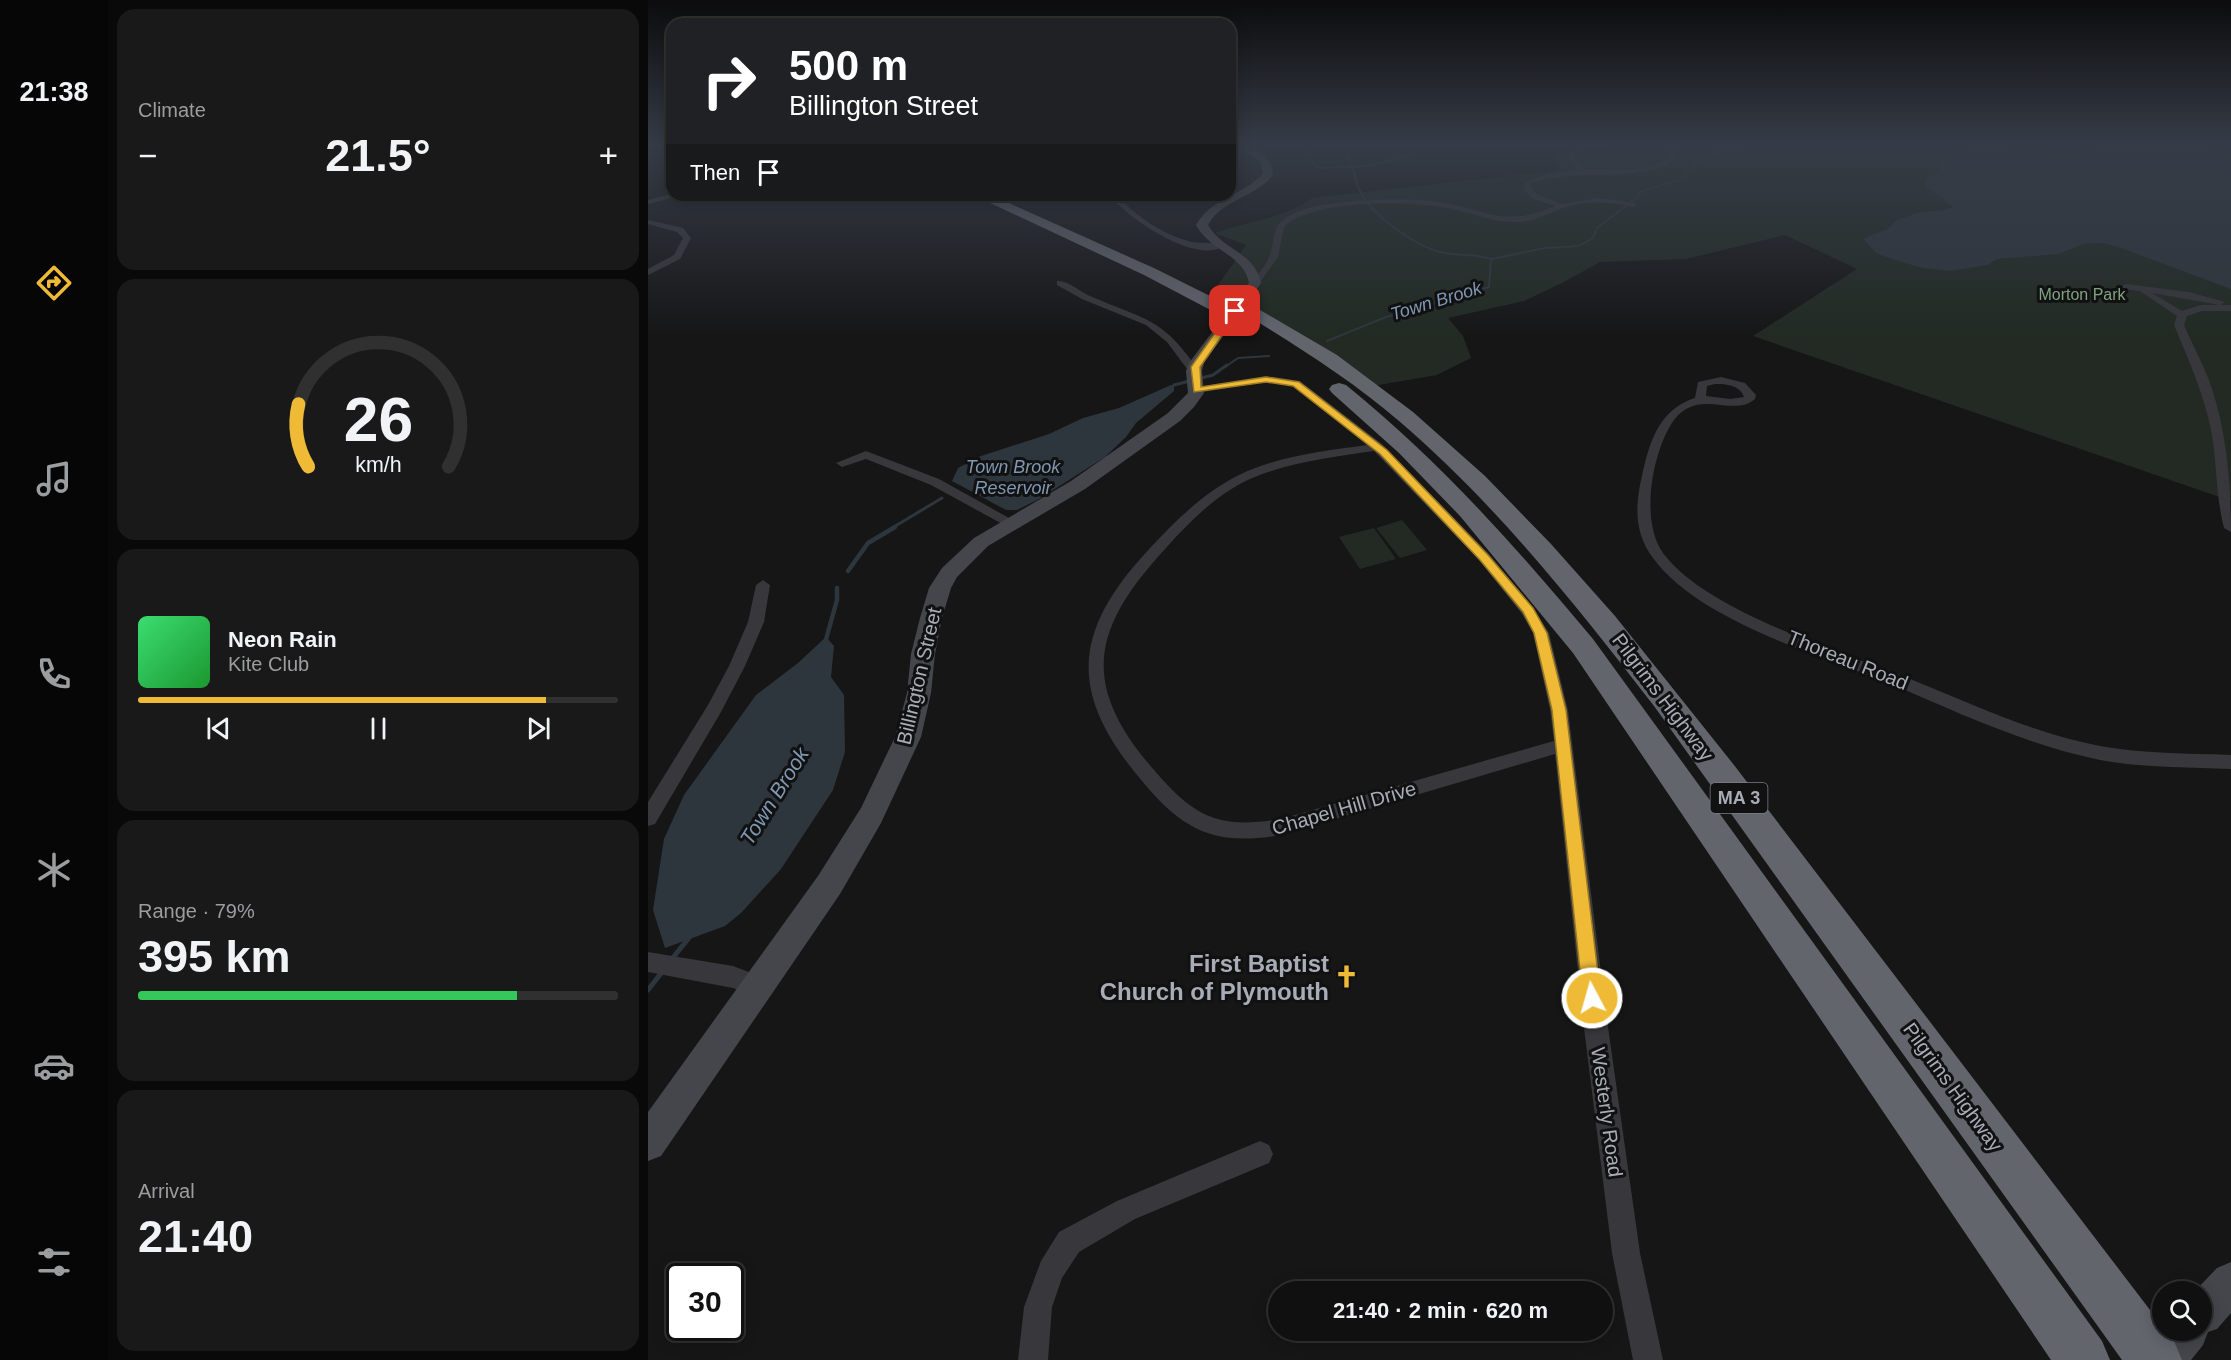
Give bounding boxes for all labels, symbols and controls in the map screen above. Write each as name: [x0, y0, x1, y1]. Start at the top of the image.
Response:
icon: right: [690, 42, 768, 120]
text: 500 m: [789, 42, 908, 89]
text: 21:38: [19, 77, 89, 107]
text: Billington Street: [789, 91, 978, 121]
text: Climate: [138, 99, 206, 121]
text: 21.5°: [325, 130, 431, 181]
text: −: [138, 137, 157, 174]
text: +: [599, 137, 618, 174]
icon: arrive: [752, 156, 785, 189]
text: Then: [690, 160, 740, 185]
icon: directions: [33, 262, 75, 304]
water label: Town Brook: [1388, 277, 1485, 324]
pin: [1209, 285, 1260, 336]
park label: Morton Park: [2038, 286, 2127, 303]
icon: arrive: [1218, 294, 1251, 327]
text: 26: [343, 385, 413, 454]
text: km/h: [355, 453, 401, 477]
water label: Town Brook Reservoir: [966, 457, 1061, 498]
icon: music: [33, 458, 75, 500]
street label: Billington Street: [893, 605, 946, 747]
street label: Thoreau Road: [1785, 626, 1911, 694]
text: Neon Rain: [228, 627, 337, 652]
street label: Pilgrims Highway: [1608, 629, 1718, 765]
icon: phone: [33, 653, 75, 695]
text: Kite Club: [228, 653, 309, 675]
icon: previous: [202, 712, 235, 745]
icon: pause: [362, 712, 395, 745]
icon: next: [522, 712, 555, 745]
water label: Town Brook: [735, 742, 814, 849]
street label: Chapel Hill Drive: [1269, 777, 1419, 839]
road number: MA 3: [1710, 783, 1768, 813]
icon: climate: [33, 849, 75, 891]
text: Range · 79%: [138, 900, 255, 922]
text: 395 km: [138, 931, 291, 982]
place label: First Baptist Church of Plymouth: [1100, 950, 1329, 1005]
church icon: First Baptist Church of Plymouth: [1334, 964, 1360, 990]
position arrow: [1560, 966, 1624, 1030]
street label: Pilgrims Highway: [1899, 1018, 2007, 1156]
icon: car: [33, 1045, 75, 1087]
street label: Westerly Road: [1587, 1046, 1627, 1178]
text: Arrival: [138, 1180, 195, 1202]
text: 21:40: [138, 1211, 253, 1262]
icon: filters: [33, 1241, 75, 1283]
speed limit sign: 30: [666, 1263, 744, 1341]
map controls: [2152, 1281, 2212, 1341]
button: search: [2152, 1281, 2212, 1341]
text: 21:40 · 2 min · 620 m: [1333, 1298, 1548, 1323]

